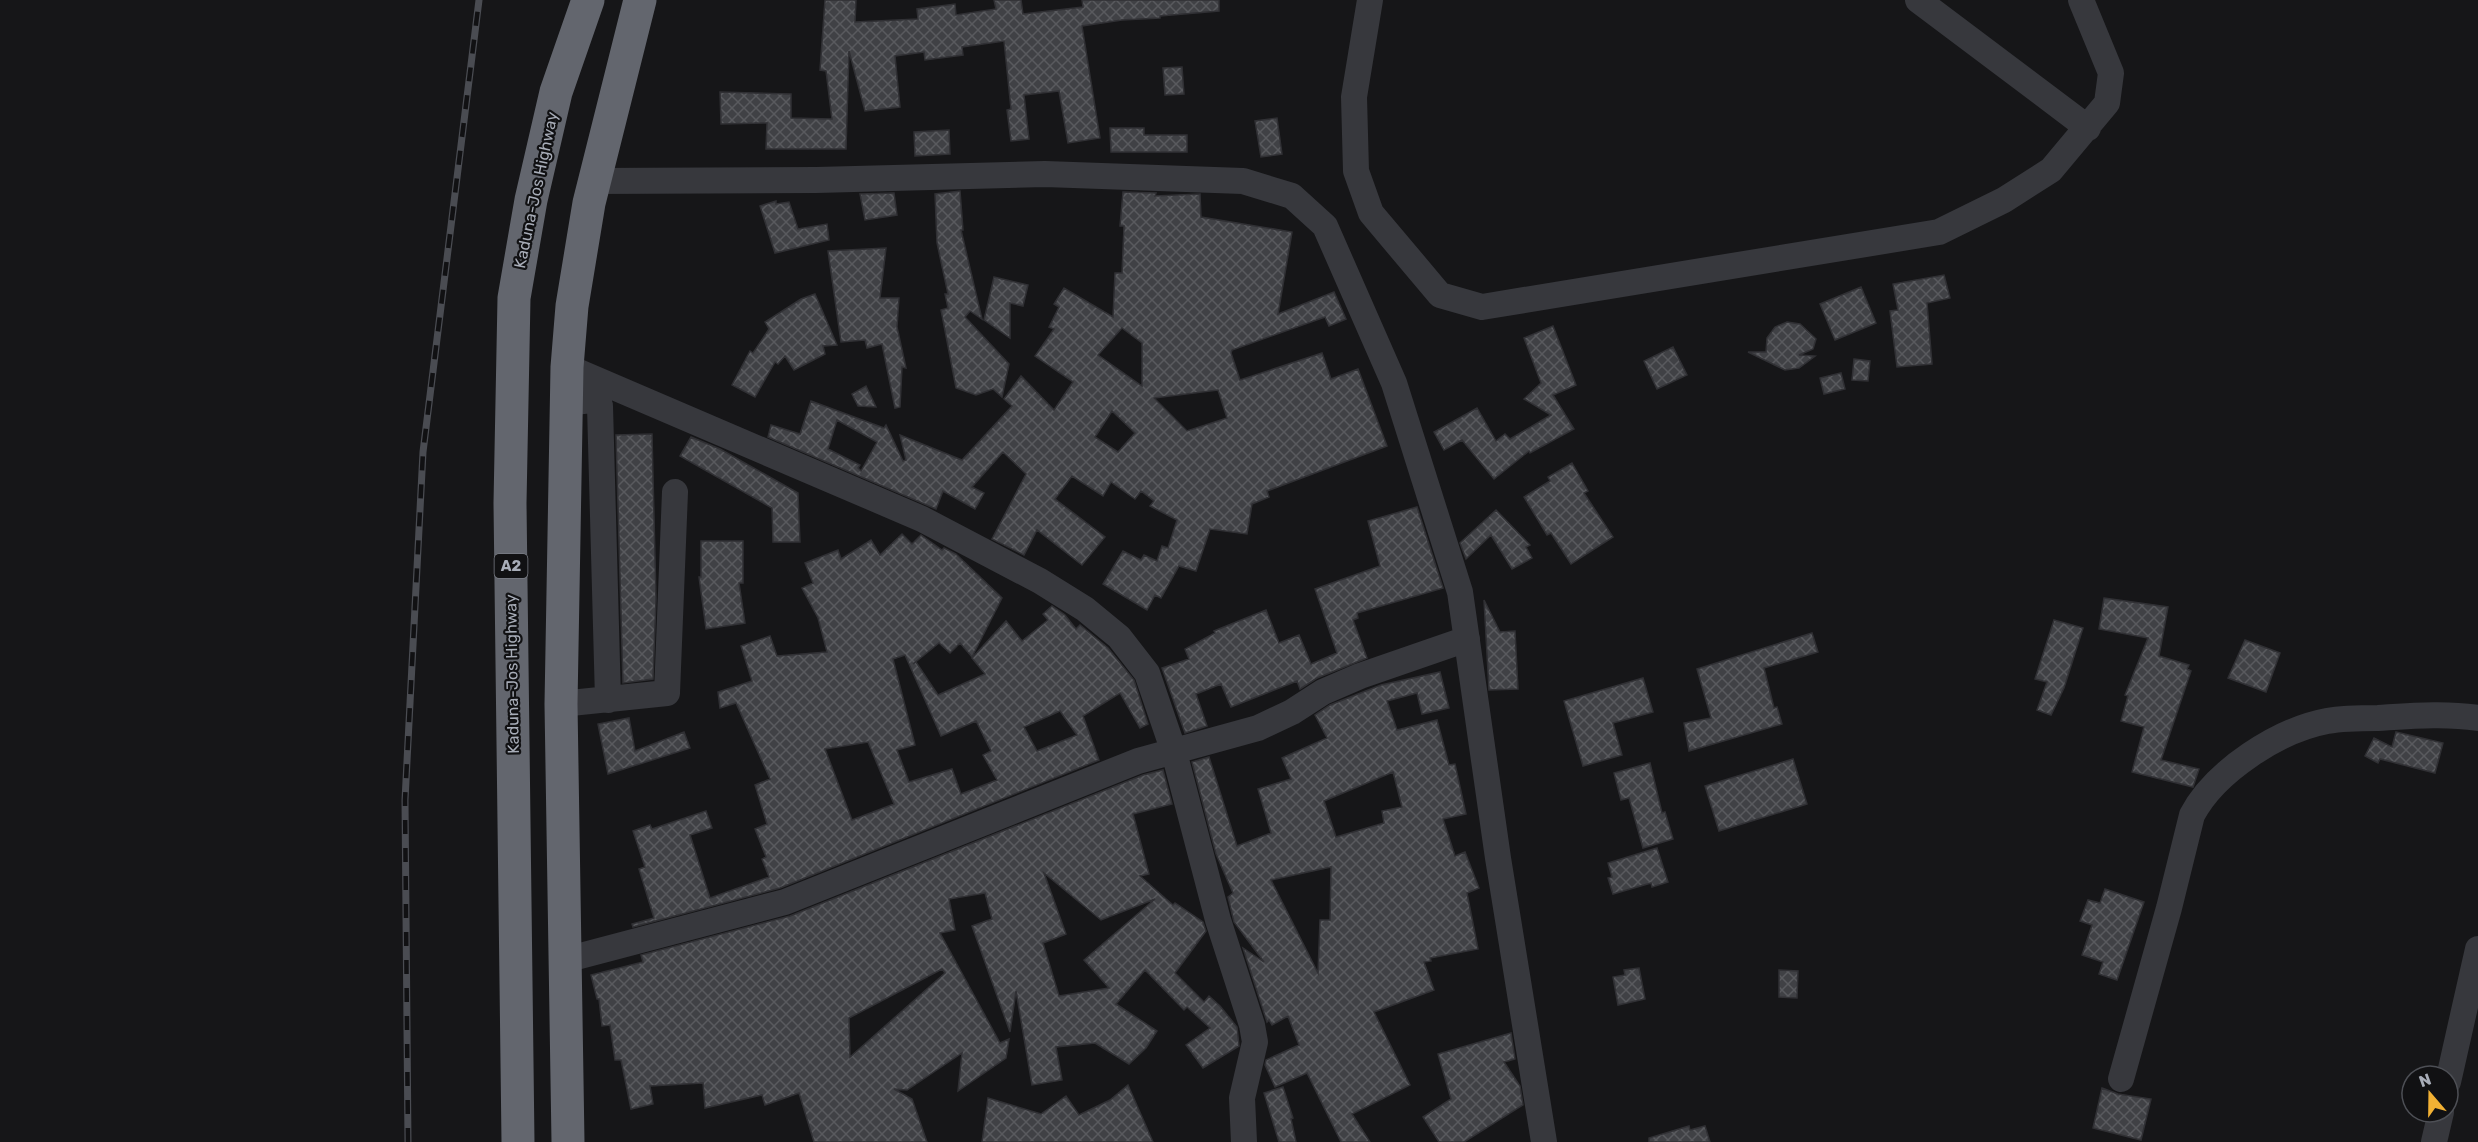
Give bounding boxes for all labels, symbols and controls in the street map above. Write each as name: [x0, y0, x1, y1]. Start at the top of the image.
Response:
street label: Kaduna-Jos Highway: [510, 110, 562, 270]
road number: A2: [494, 554, 528, 578]
street label: Kaduna-Jos Highway: [501, 594, 523, 754]
north arrow: [2400, 1064, 2460, 1124]
text: N: [2416, 1069, 2434, 1091]

